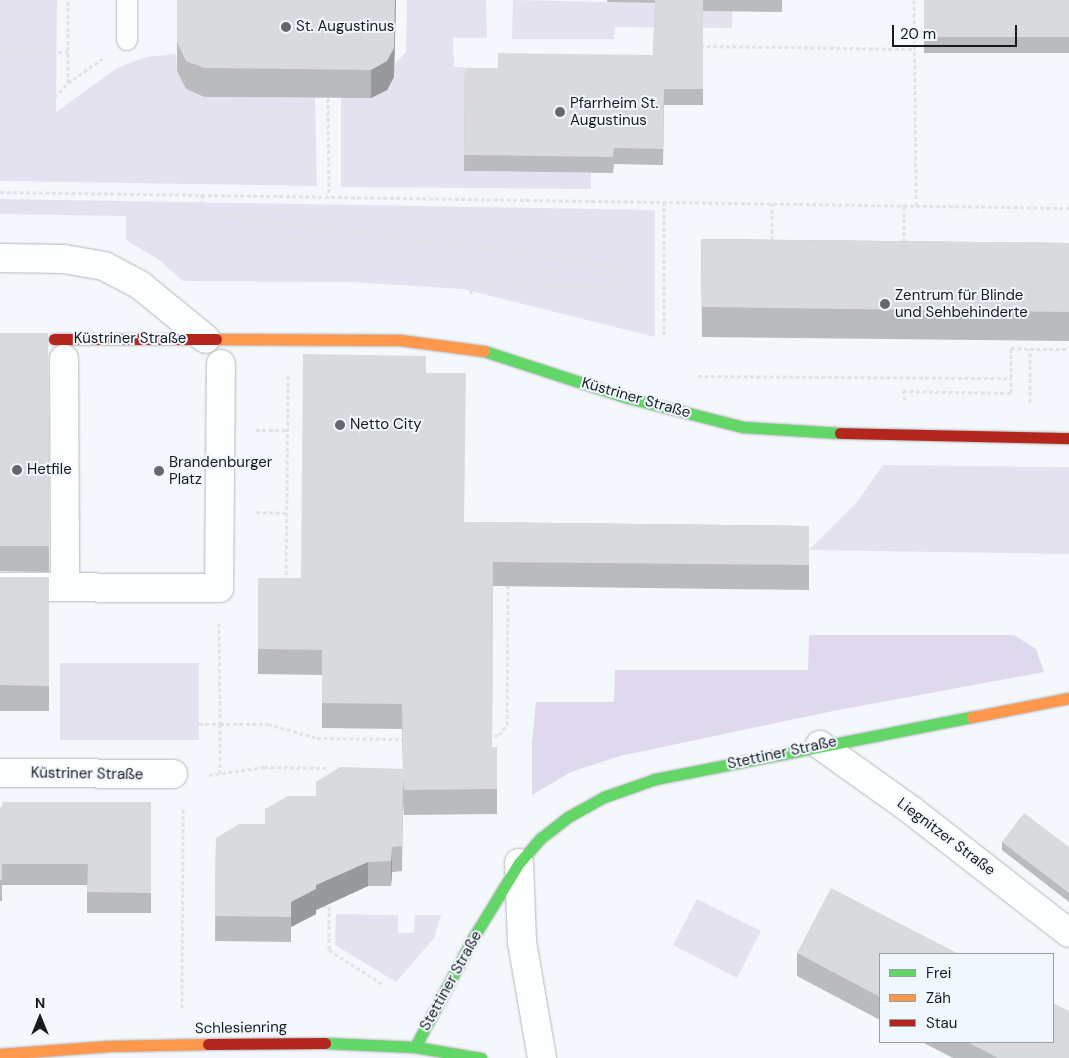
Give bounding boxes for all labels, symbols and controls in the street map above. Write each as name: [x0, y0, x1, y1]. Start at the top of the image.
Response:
scale bar: [894, 15, 1019, 47]
place label: St. Augustinus: [296, 18, 394, 36]
marker: St. Augustinus: [280, 21, 292, 33]
text: 20 m: [900, 24, 936, 44]
place label: Pfarrheim St. Augustinus: [570, 94, 658, 129]
marker: Pfarrheim St. Augustinus: [554, 106, 566, 118]
place label: Zentrum für Blinde und Sehbehinderte: [895, 286, 1028, 321]
marker: Zentrum für Blinde und Sehbehinderte: [879, 298, 891, 310]
street label: Küstriner Straße: [74, 330, 186, 348]
street label: Küstriner Straße: [579, 374, 693, 422]
place label: Netto City: [350, 416, 422, 434]
marker: Netto City: [334, 419, 346, 431]
place label: Brandenburger Platz: [169, 453, 272, 488]
place label: Hetfile: [27, 461, 72, 479]
marker: Hetfile: [11, 464, 23, 476]
marker: Brandenburger Platz: [153, 465, 165, 477]
street label: Stettiner Straße: [726, 733, 838, 773]
street label: Küstriner Straße: [31, 764, 143, 784]
street label: Liegnitzer Straße: [894, 794, 998, 880]
street label: Stettiner Straße: [416, 928, 486, 1034]
legend: [879, 953, 1054, 1043]
text: Frei: [926, 963, 951, 983]
text: Zäh: [926, 988, 951, 1008]
north arrow: [15, 993, 65, 1043]
text: N: [35, 994, 45, 1012]
text: Stau: [926, 1013, 957, 1033]
street label: Schlesienring: [195, 1018, 287, 1038]

